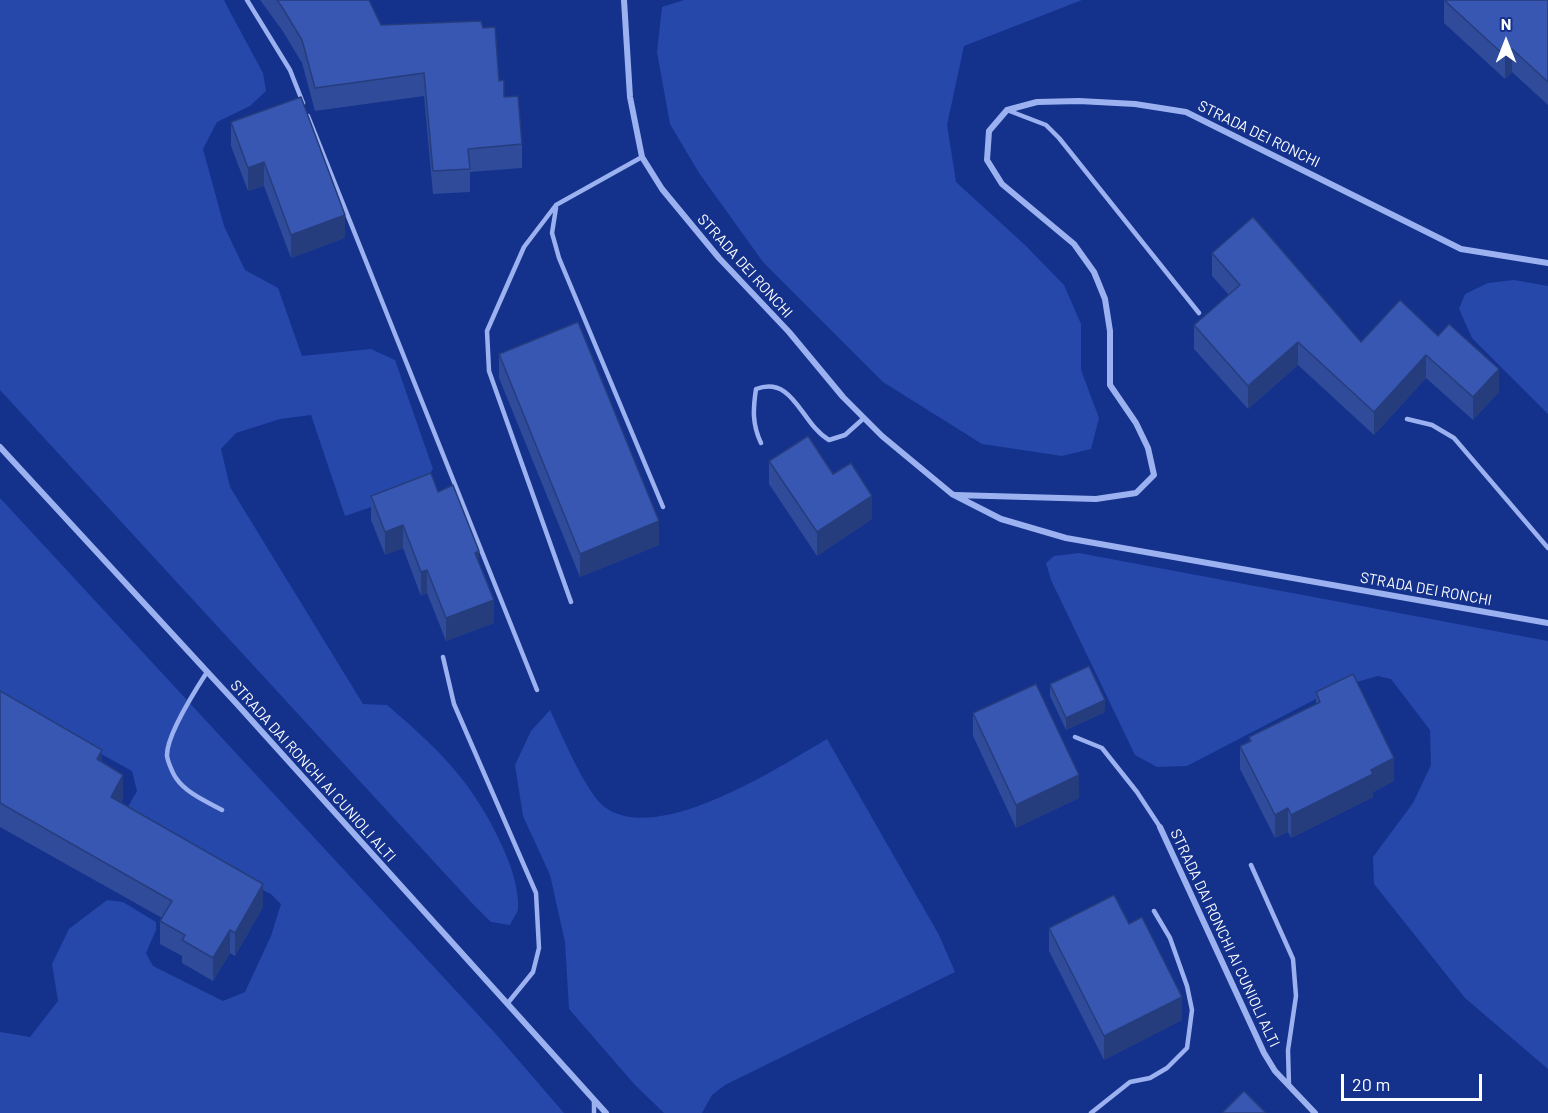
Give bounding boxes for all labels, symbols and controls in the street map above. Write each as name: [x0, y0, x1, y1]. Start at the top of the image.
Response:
north arrow: [1476, 12, 1536, 72]
text: N: [1501, 14, 1511, 33]
street label: STRADA DEI RONCHI: [1195, 97, 1323, 171]
street label: STRADA DEI RONCHI: [694, 210, 796, 322]
street label: STRADA DEI RONCHI: [1359, 569, 1493, 609]
street label: STRADA DAI RONCHI AI CUNIOLI ALTI: [227, 676, 399, 866]
street label: STRADA DAI RONCHI AI CUNIOLI ALTI: [1166, 826, 1284, 1050]
scale bar: [1344, 1062, 1485, 1100]
text: 20 m: [1352, 1073, 1390, 1095]

